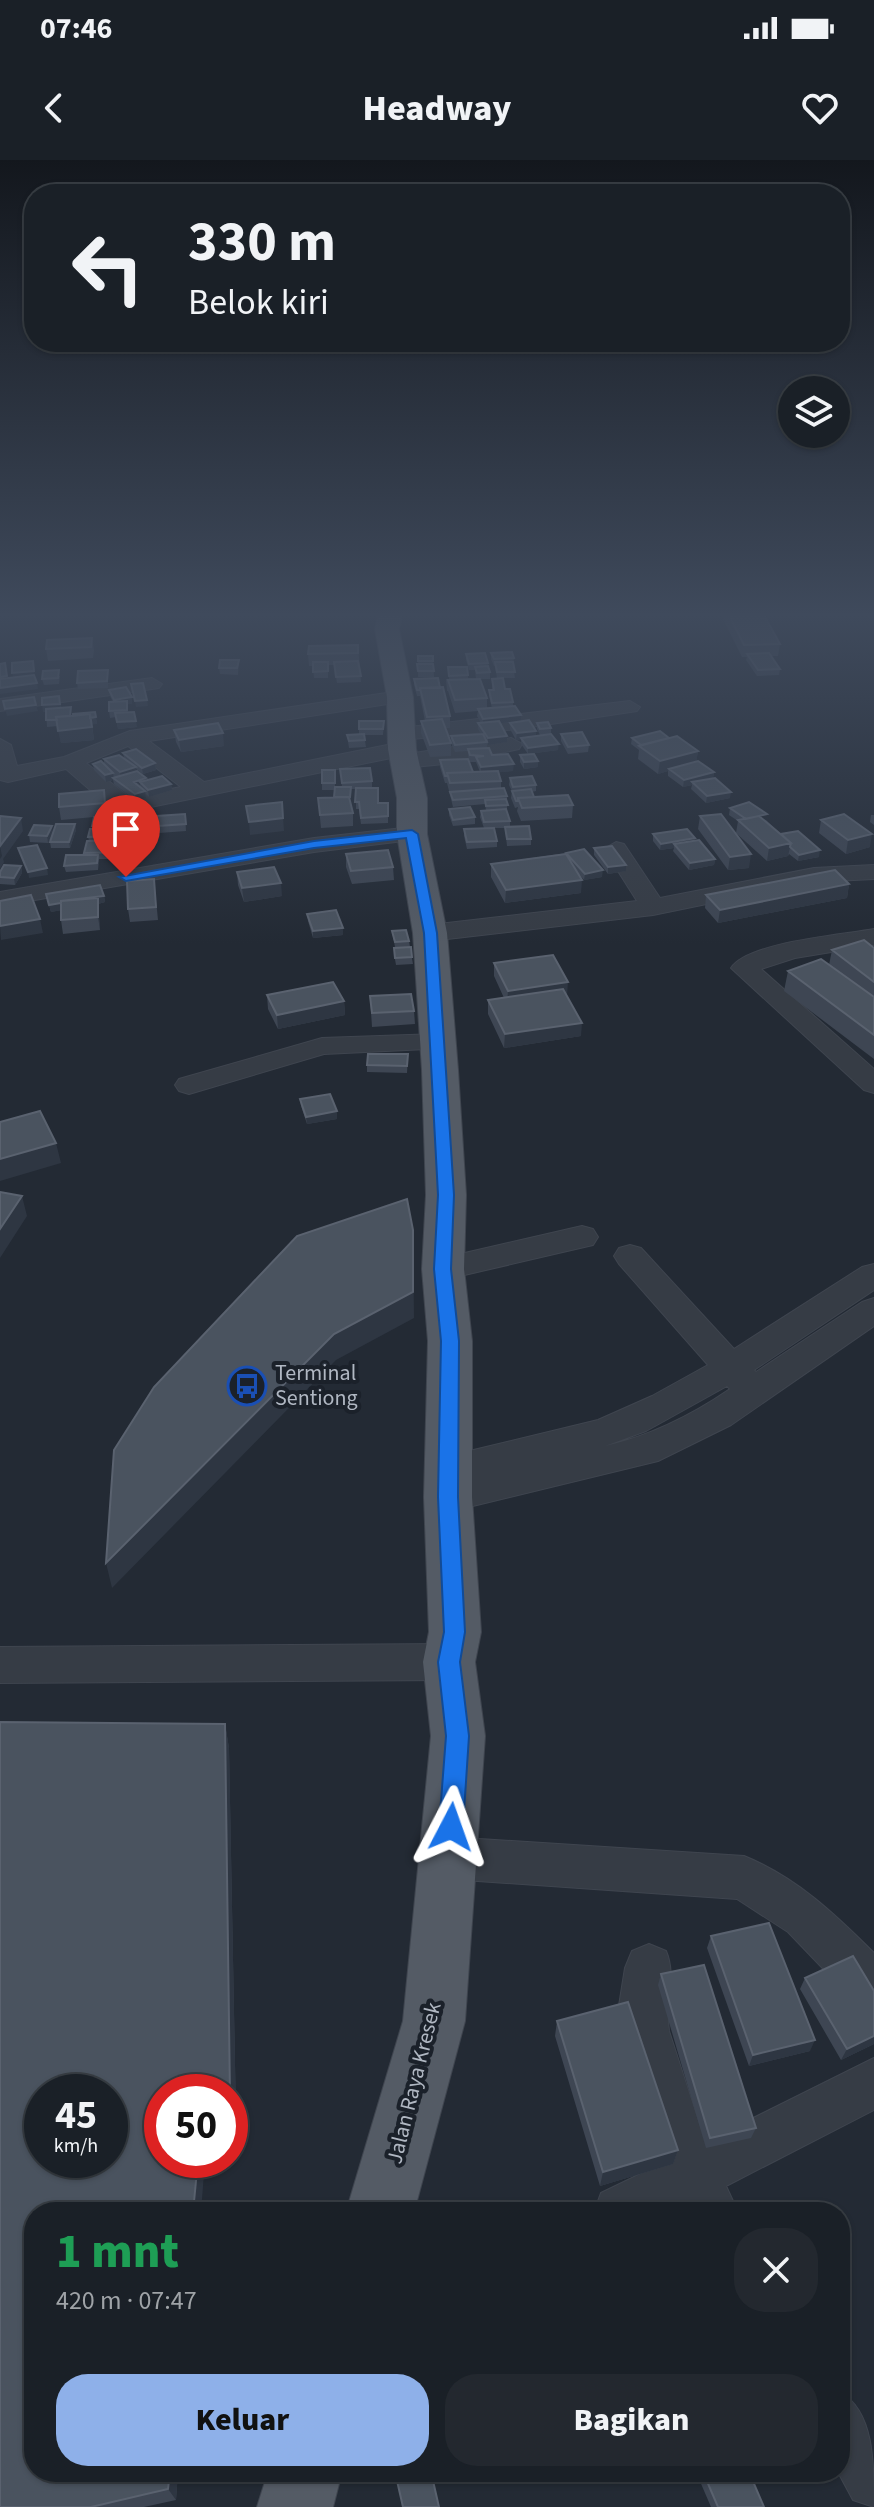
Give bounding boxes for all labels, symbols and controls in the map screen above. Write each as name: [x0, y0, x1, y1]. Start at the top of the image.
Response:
text: 07:46: [40, 7, 112, 50]
text: Headway: [363, 83, 512, 134]
icon: back: [32, 86, 76, 130]
icon: heart: [798, 86, 842, 130]
text: 330 m: [188, 203, 336, 282]
icon: left: [56, 216, 160, 320]
text: Belok kiri: [188, 277, 329, 328]
map controls: [778, 376, 850, 448]
button: layers: [778, 376, 850, 448]
pin: [92, 795, 160, 877]
icon: arrive: [104, 807, 148, 851]
place label: Terminal Sentiong: [275, 1357, 358, 1414]
bus stop icon: Terminal Sentiong: [226, 1365, 268, 1407]
position arrow: [409, 1785, 493, 1869]
street label: Jalan Raya Kresek: [378, 1999, 450, 2167]
speed limit sign: 50: [144, 2074, 248, 2178]
text: 45: [55, 2087, 97, 2144]
text: km/h: [54, 2132, 98, 2160]
text: 1 mnt: [56, 2218, 179, 2286]
button: close: [734, 2228, 818, 2312]
text: 420 m · 07:47: [56, 2282, 197, 2319]
button: Keluar: [56, 2374, 429, 2466]
button: Bagikan: [445, 2374, 818, 2466]

